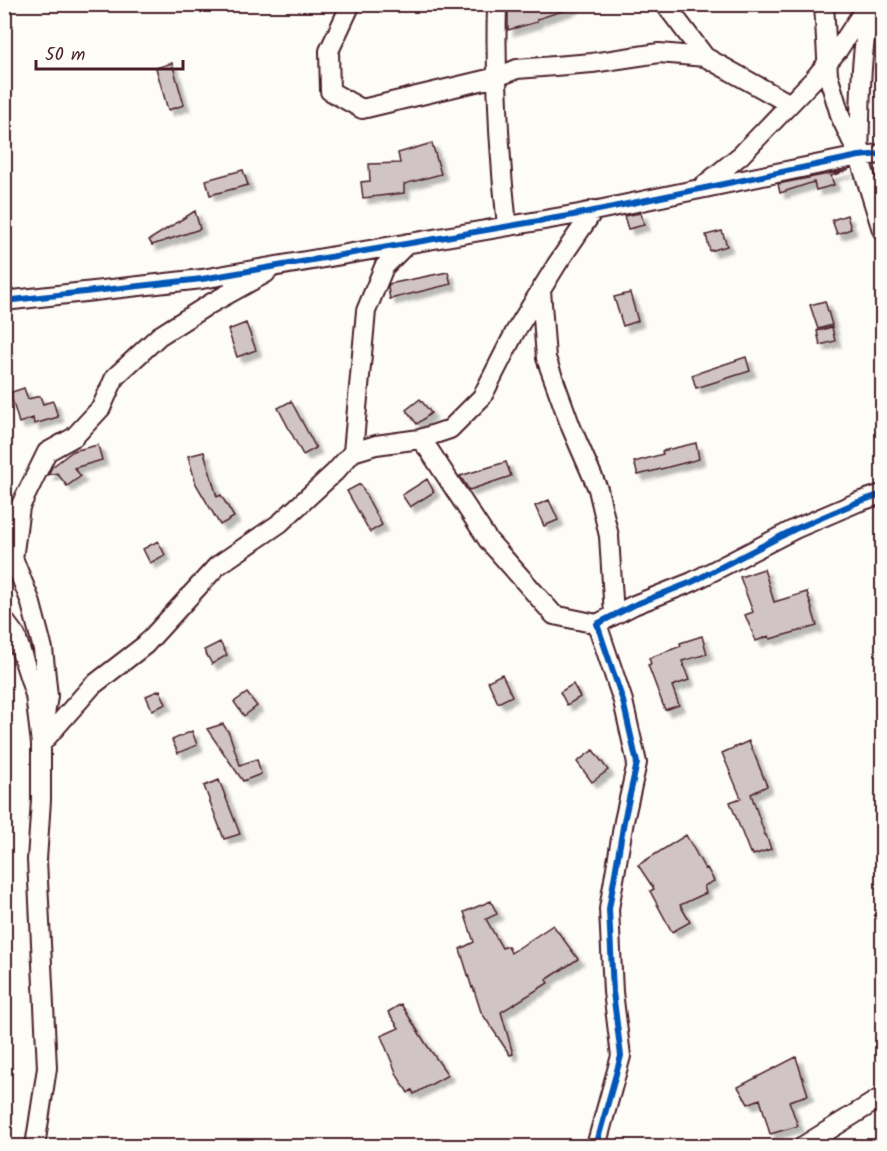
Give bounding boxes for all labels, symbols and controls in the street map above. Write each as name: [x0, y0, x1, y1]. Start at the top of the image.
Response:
scale bar: [36, 33, 183, 71]
text: 50 m: [45, 41, 85, 70]

